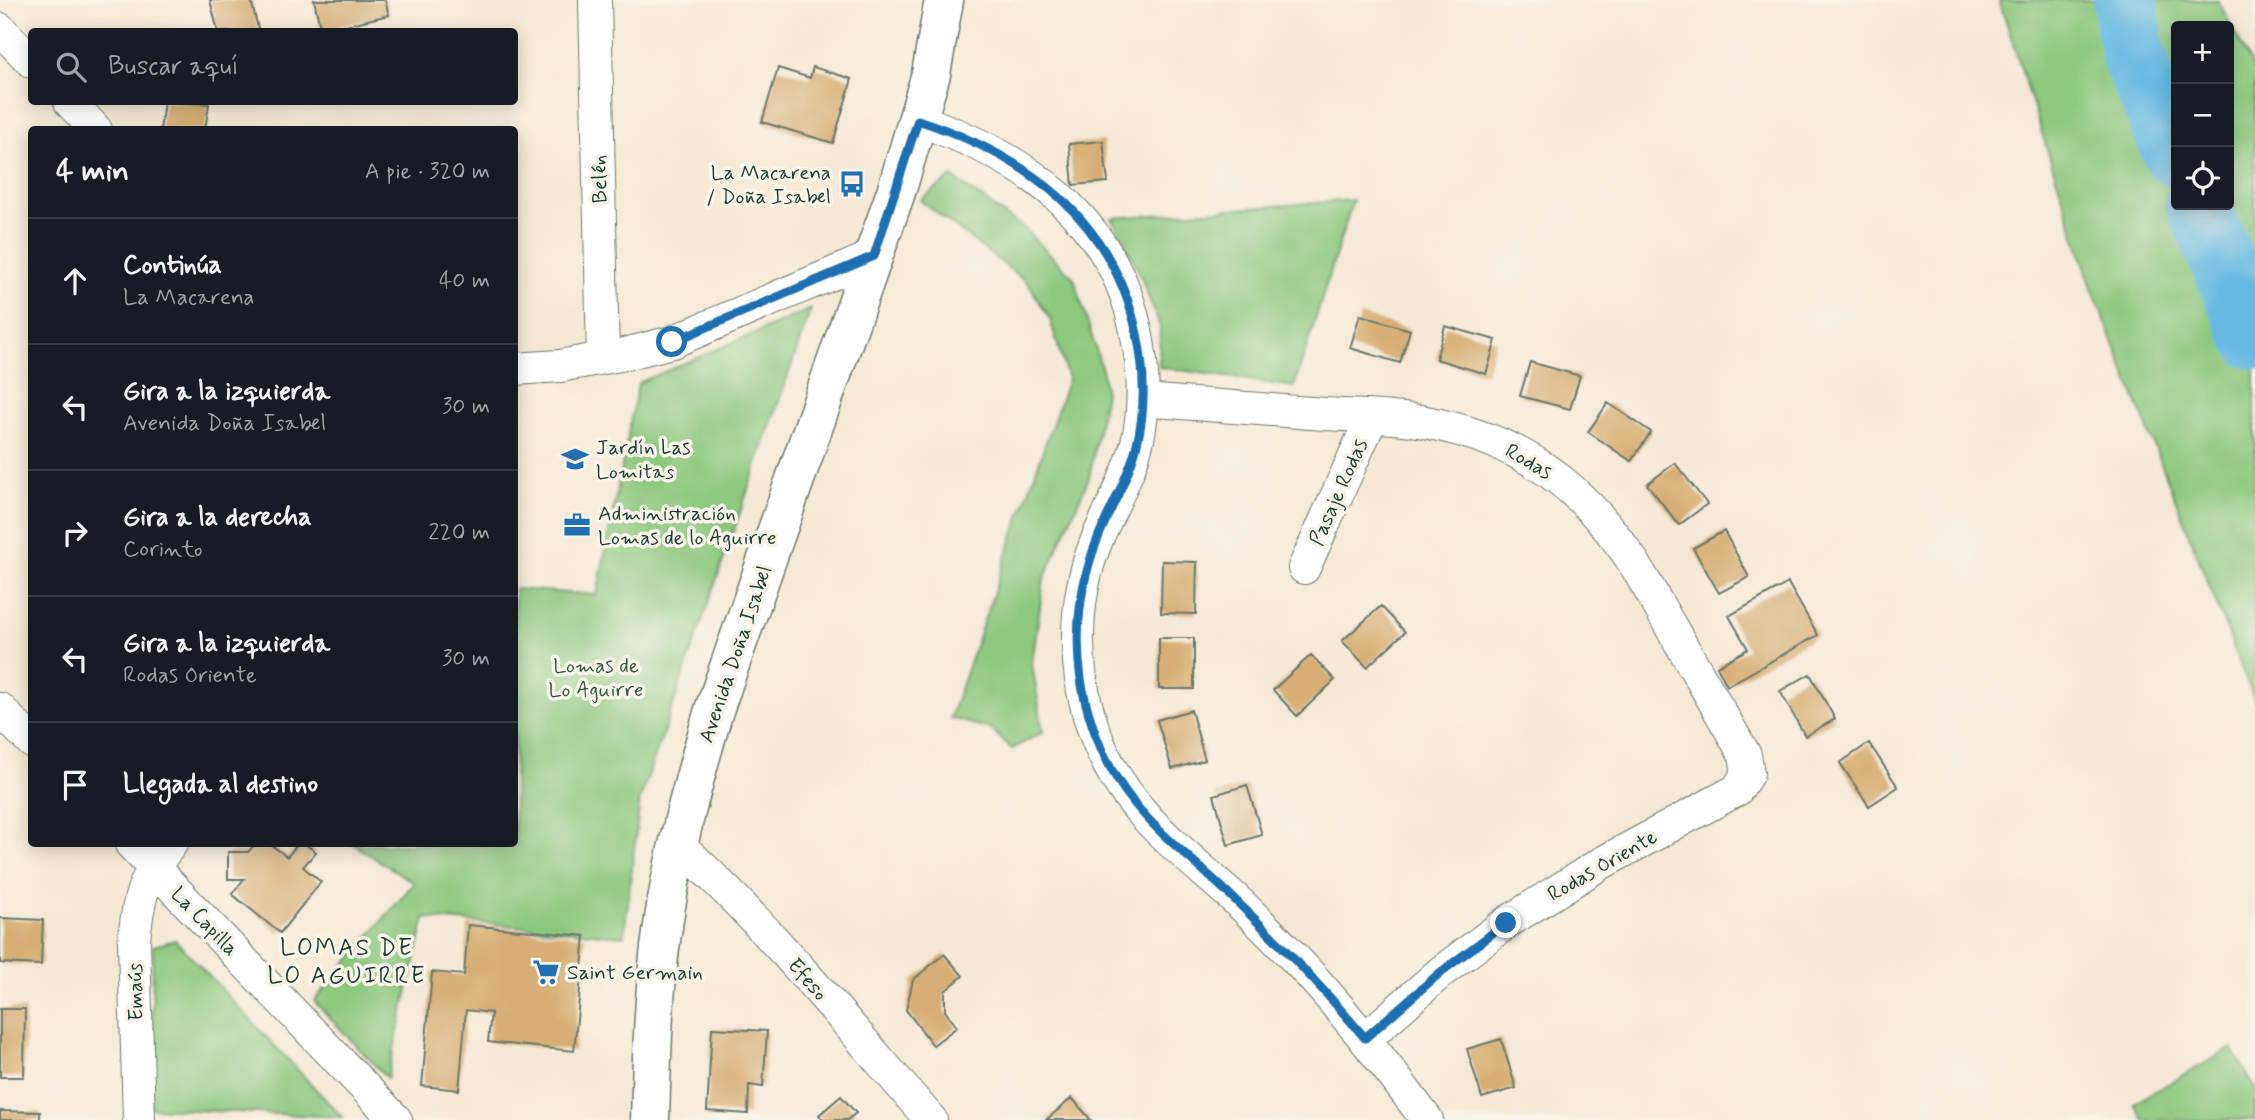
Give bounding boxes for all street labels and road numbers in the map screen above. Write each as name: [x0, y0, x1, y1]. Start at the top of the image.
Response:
street label: Belén: [586, 154, 614, 204]
street label: Pasaje Rodas: [1303, 435, 1375, 550]
street label: Rodas: [1500, 437, 1557, 487]
street label: Avenida Doña Isabel: [692, 562, 779, 747]
street label: Rodas Oriente: [1543, 823, 1663, 909]
street label: La Capilla: [164, 881, 244, 962]
street label: Efeso: [781, 952, 834, 1007]
street label: Emaús: [121, 963, 151, 1021]

